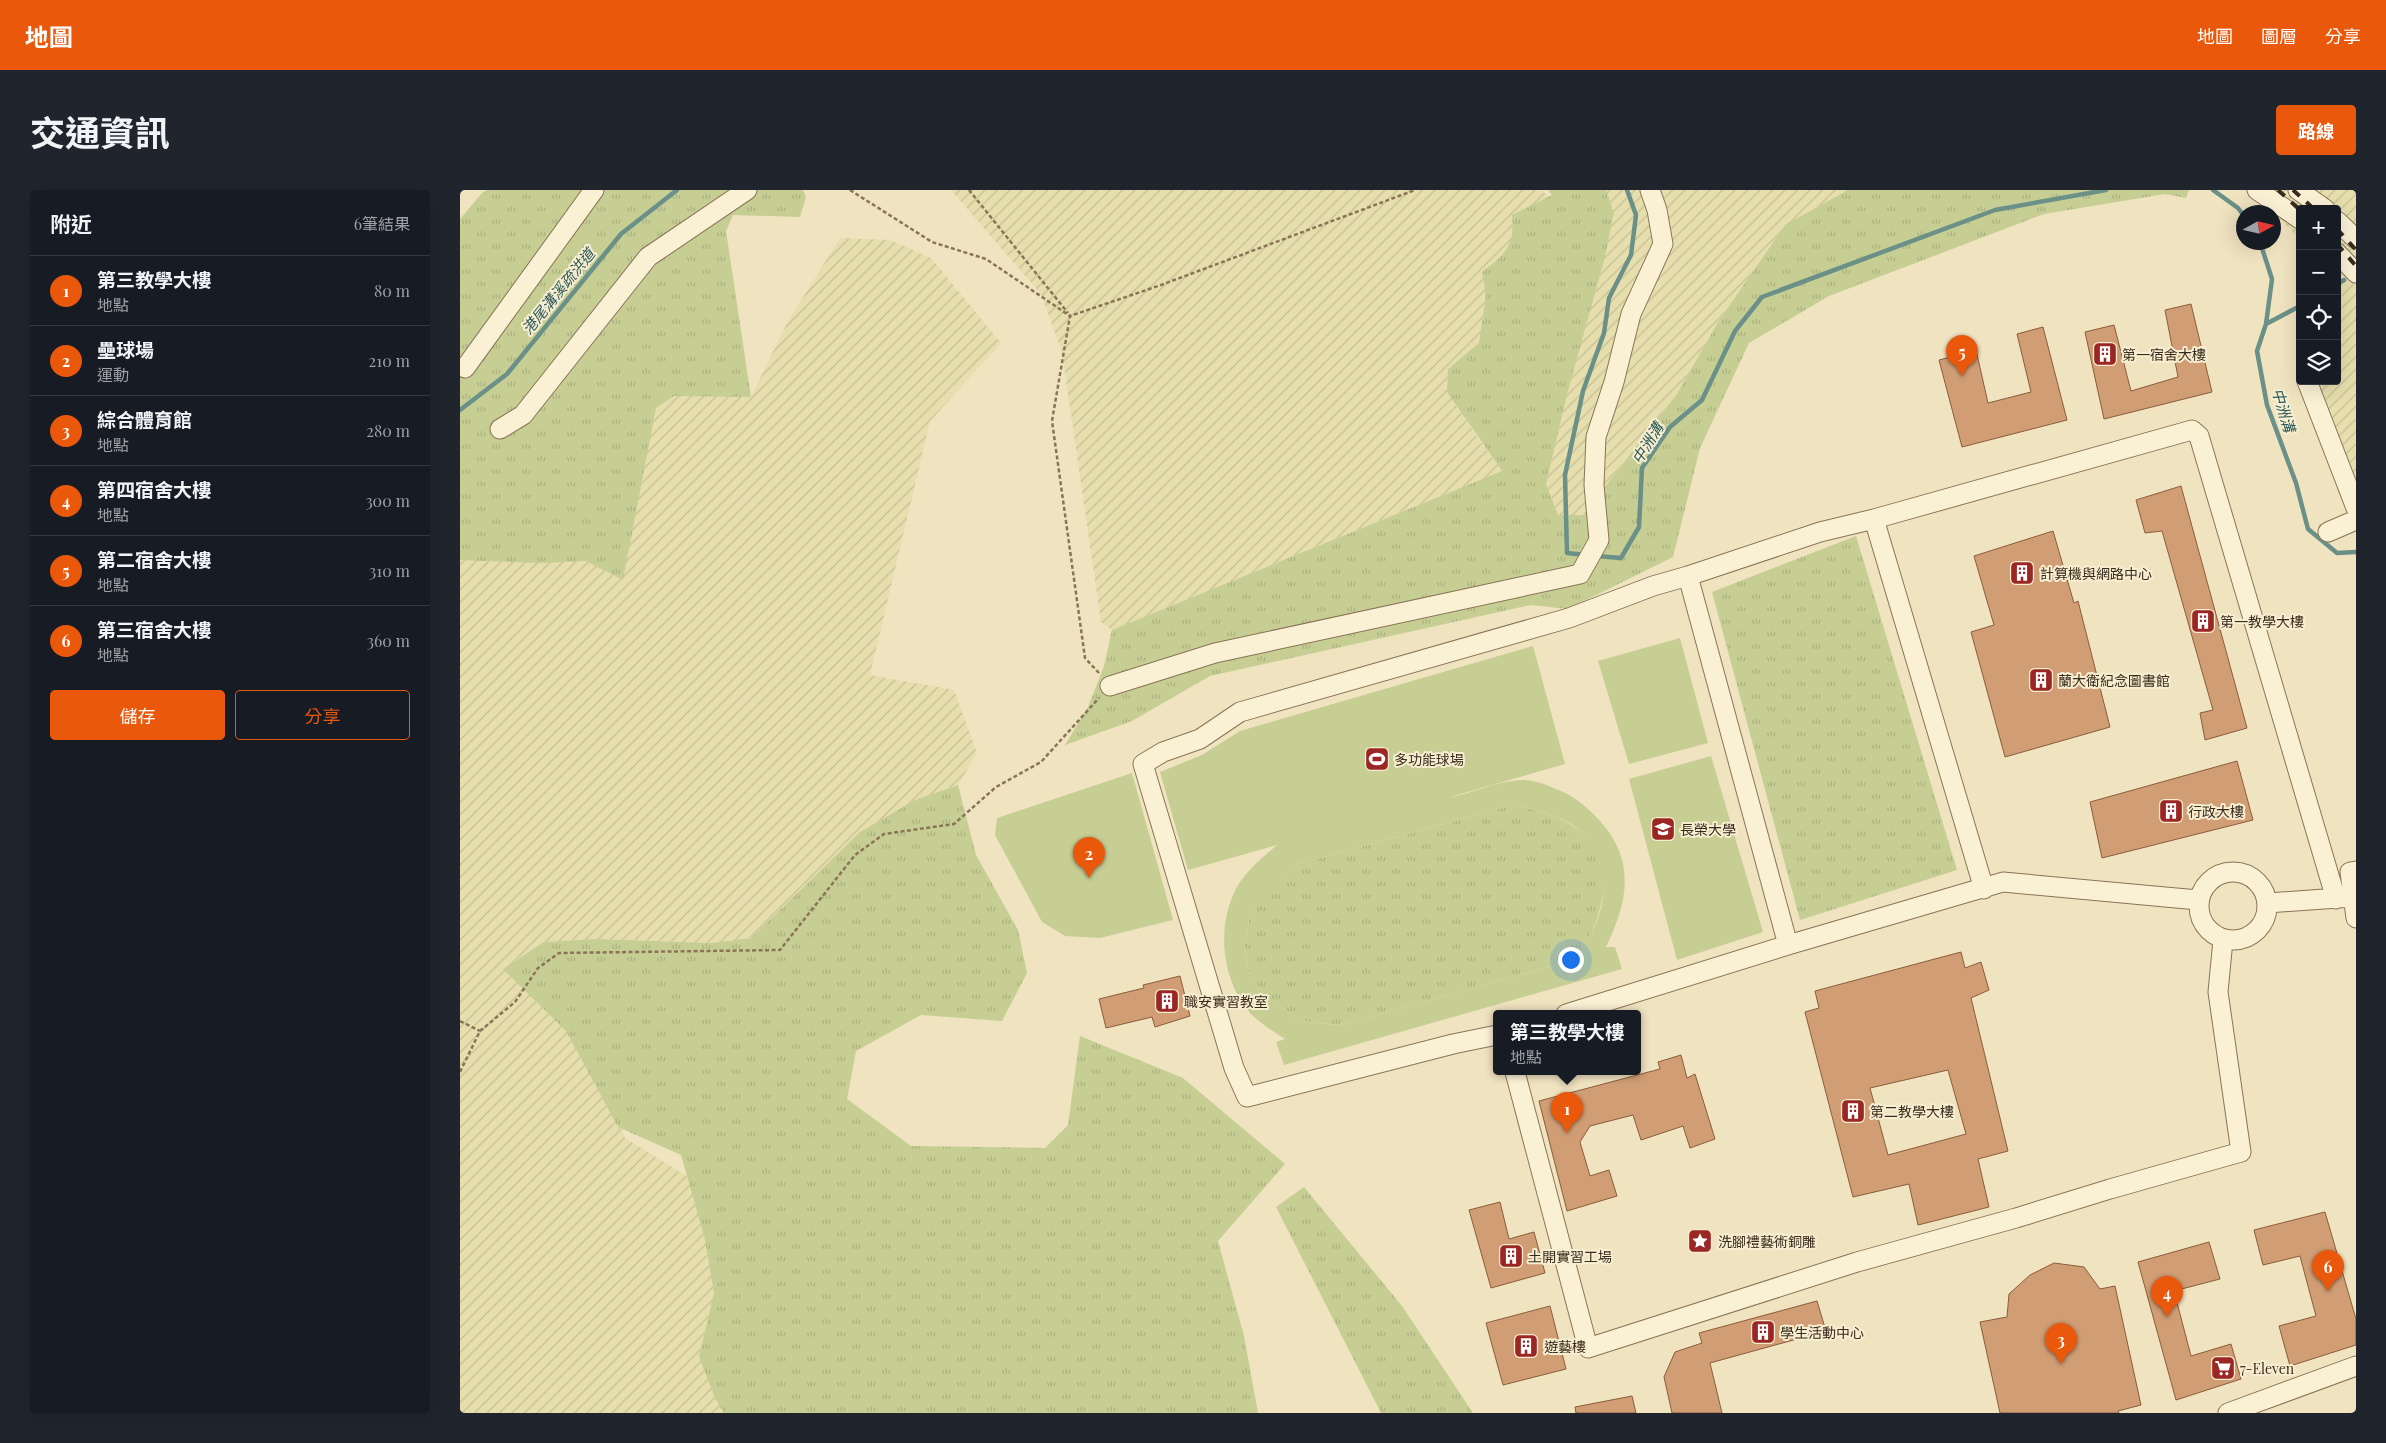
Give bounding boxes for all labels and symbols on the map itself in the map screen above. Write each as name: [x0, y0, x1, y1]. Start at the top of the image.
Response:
north arrow: [2236, 205, 2281, 250]
water label: 港尾溝溪疏洪道: [517, 242, 600, 338]
pin: 5: [1946, 335, 1978, 376]
building icon: 第一宿舍大樓: [2092, 341, 2118, 367]
place label: 第一宿舍大樓: [2122, 345, 2206, 364]
water label: 中洲溝: [2268, 386, 2301, 436]
water label: 中洲溝: [1627, 417, 1668, 467]
building icon: 計算機與網路中心: [2009, 560, 2035, 586]
place label: 計算機與網路中心: [2040, 564, 2152, 583]
building icon: 第一教學大樓: [2190, 608, 2216, 634]
place label: 第一教學大樓: [2220, 612, 2304, 631]
building icon: 蘭大衛紀念圖書館: [2028, 667, 2054, 693]
place label: 蘭大衛紀念圖書館: [2058, 671, 2170, 690]
sports icon: 多功能球場: [1364, 746, 1390, 772]
place label: 多功能球場: [1394, 750, 1464, 769]
building icon: 行政大樓: [2158, 798, 2184, 824]
place label: 行政大樓: [2188, 802, 2244, 821]
school or university icon: 長榮大學: [1650, 816, 1676, 842]
place label: 長榮大學: [1680, 820, 1736, 839]
pin: 2: [1073, 837, 1105, 878]
your location: [1558, 947, 1584, 973]
building icon: 職安實習教室: [1154, 988, 1180, 1014]
place label: 職安實習教室: [1184, 992, 1268, 1011]
pin: 1: [1551, 1092, 1583, 1133]
building icon: 第二教學大樓: [1840, 1098, 1866, 1124]
place label: 第二教學大樓: [1870, 1102, 1954, 1121]
place icon: 洗腳禮藝術銅雕: [1687, 1228, 1713, 1254]
place label: 洗腳禮藝術銅雕: [1718, 1232, 1816, 1251]
building icon: 土開實習工場: [1498, 1243, 1524, 1269]
place label: 土開實習工場: [1528, 1247, 1612, 1266]
pin: 6: [2312, 1250, 2344, 1291]
pin: 4: [2151, 1276, 2183, 1317]
building icon: 學生活動中心: [1750, 1319, 1776, 1345]
place label: 學生活動中心: [1780, 1323, 1864, 1342]
pin: 3: [2045, 1323, 2077, 1364]
building icon: 遊藝樓: [1513, 1333, 1539, 1359]
place label: 遊藝樓: [1544, 1337, 1586, 1356]
supermarket icon: 7-Eleven: [2210, 1355, 2236, 1381]
place label: 7-Eleven: [2240, 1359, 2295, 1378]

